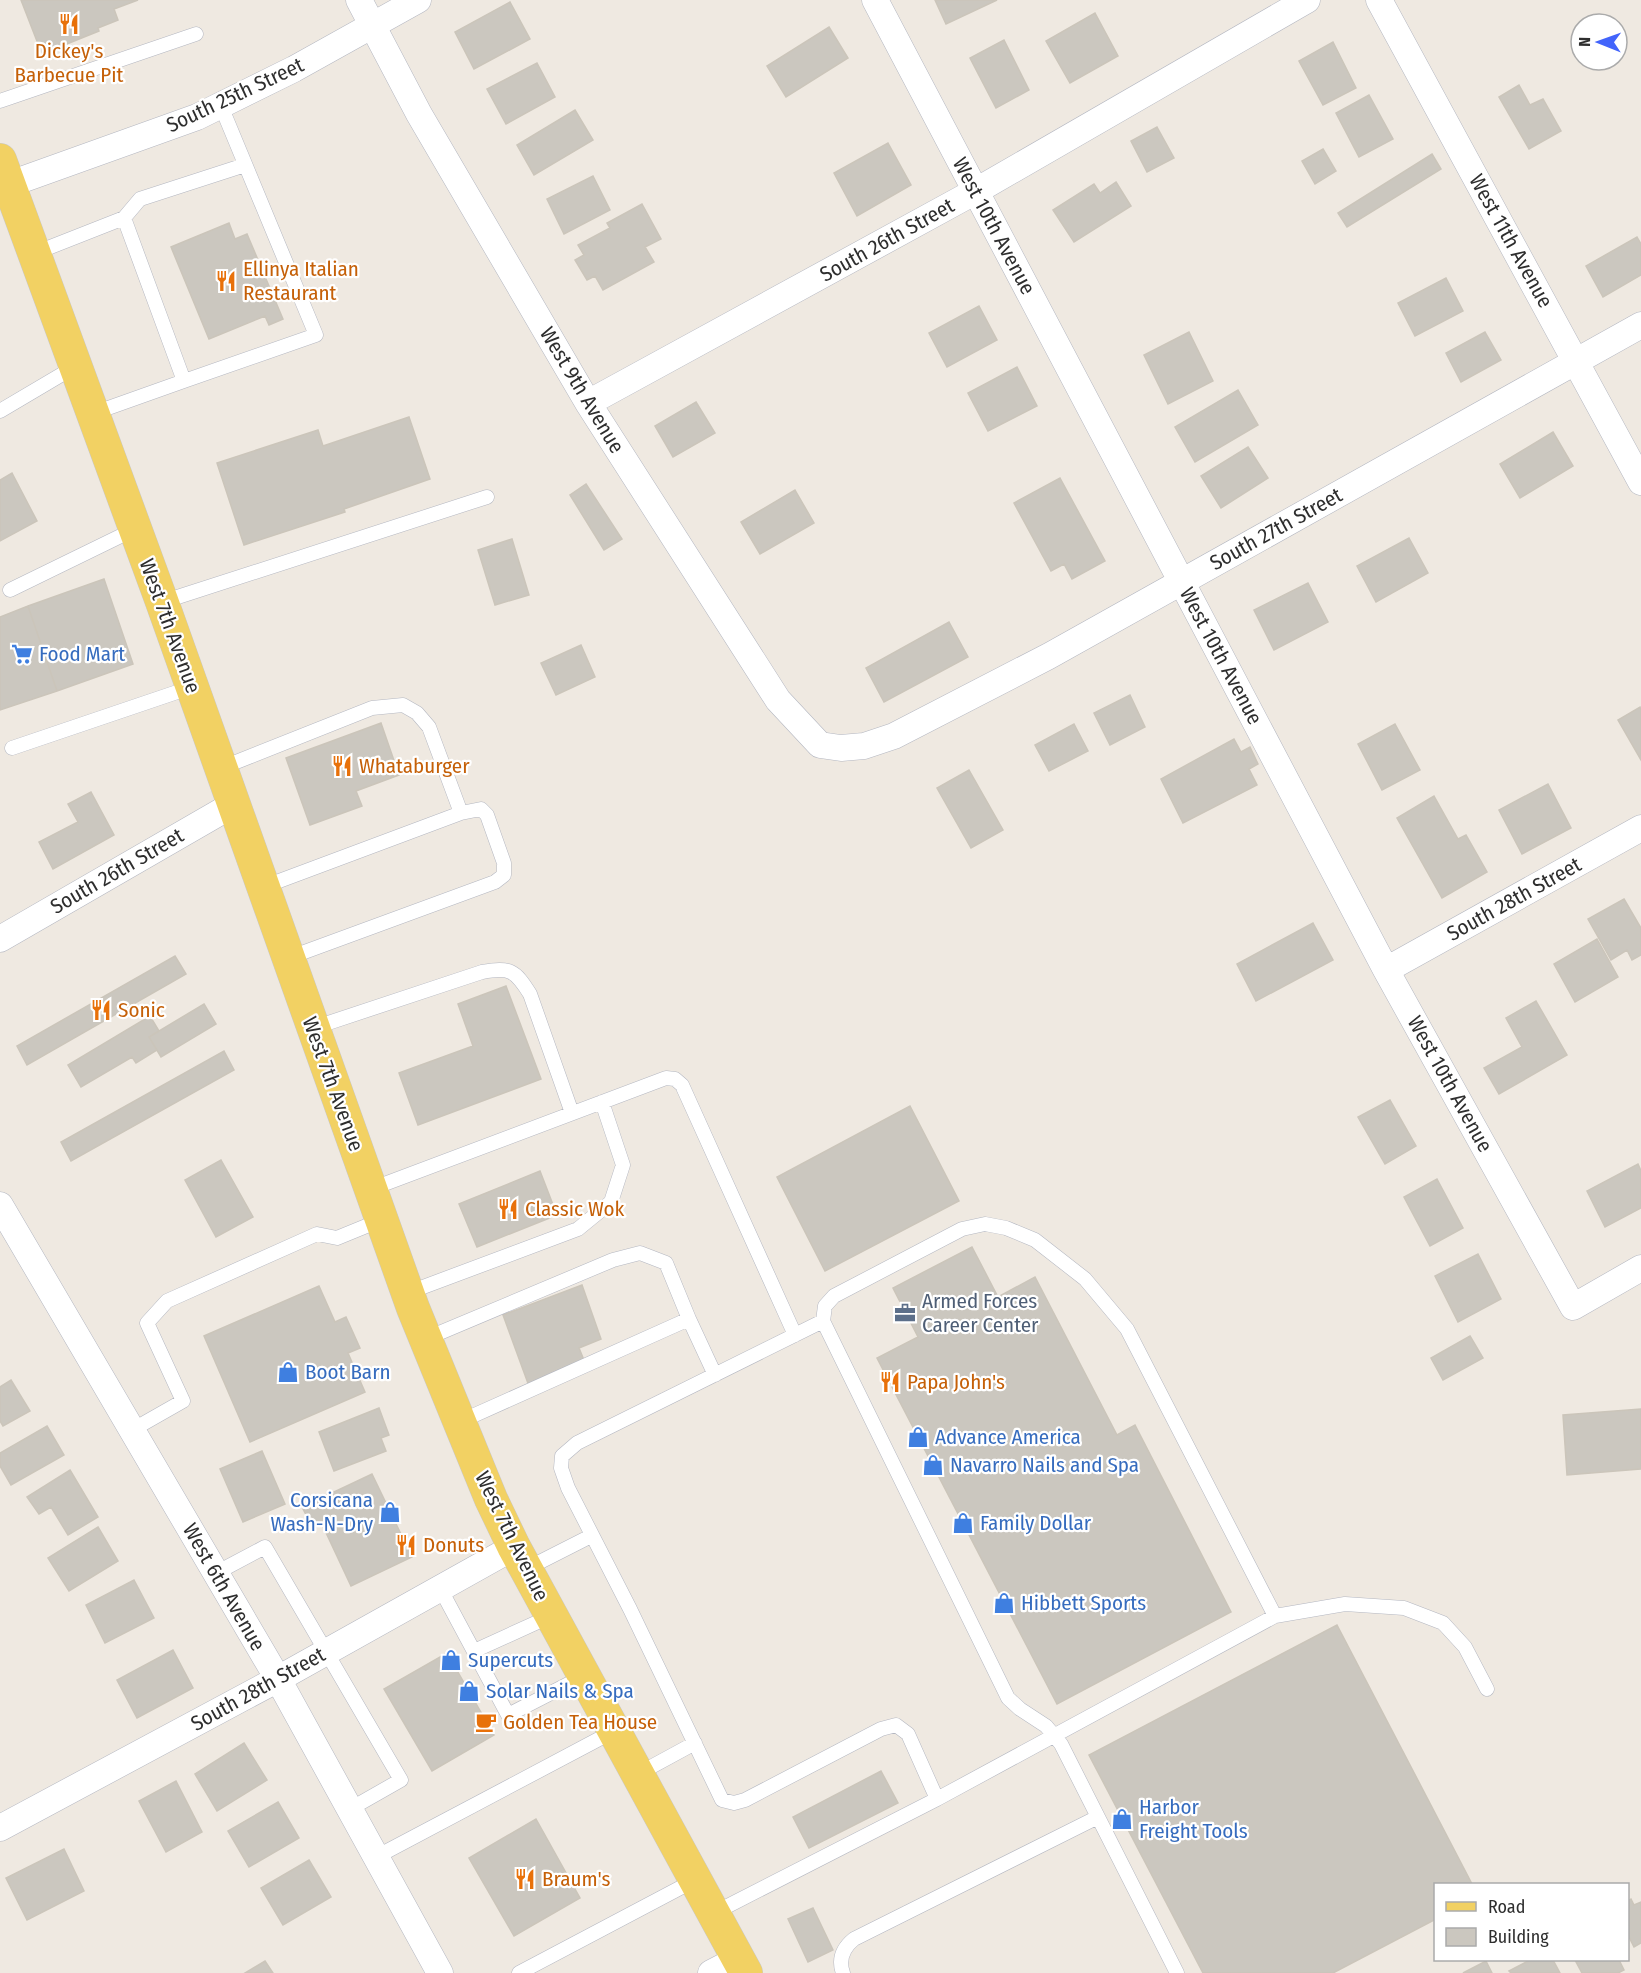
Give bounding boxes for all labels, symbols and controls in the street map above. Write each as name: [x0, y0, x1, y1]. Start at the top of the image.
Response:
restaurant icon: Dickey's Barbecue Pit: [57, 12, 81, 36]
north arrow: [1569, 12, 1629, 72]
text: N: [1575, 37, 1594, 47]
place label: Dickey's Barbecue Pit: [15, 38, 124, 88]
street label: South 25th Street: [162, 52, 308, 138]
street label: West 10th Avenue: [947, 153, 1041, 299]
street label: West 11th Avenue: [1464, 170, 1558, 312]
street label: South 26th Street: [815, 192, 959, 288]
place label: Ellinya Italian Restaurant: [243, 256, 359, 306]
restaurant icon: Ellinya Italian Restaurant: [214, 269, 238, 293]
street label: West 9th Avenue: [534, 322, 630, 458]
street label: South 27th Street: [1205, 482, 1347, 576]
street label: West 7th Avenue: [134, 555, 206, 697]
street label: West 10th Avenue: [1174, 583, 1268, 729]
place label: Food Mart: [39, 641, 125, 667]
supermarket icon: Food Mart: [10, 642, 34, 666]
place label: Whataburger: [359, 753, 470, 779]
restaurant icon: Whataburger: [330, 754, 354, 778]
street label: South 26th Street: [46, 822, 188, 920]
street label: South 28th Street: [1442, 851, 1586, 947]
place label: Sonic: [118, 997, 165, 1023]
restaurant icon: Sonic: [89, 998, 113, 1022]
street label: West 10th Avenue: [1402, 1011, 1498, 1157]
street label: West 7th Avenue: [297, 1013, 369, 1155]
place label: Classic Wok: [525, 1196, 625, 1222]
restaurant icon: Classic Wok: [496, 1197, 520, 1221]
place label: Armed Forces Career Center: [922, 1288, 1039, 1338]
office icon: Armed Forces Career Center: [893, 1301, 917, 1325]
place label: Boot Barn: [305, 1359, 391, 1385]
shop icon: Boot Barn: [276, 1360, 300, 1384]
place label: Papa John's: [907, 1369, 1005, 1395]
restaurant icon: Papa John's: [878, 1370, 902, 1394]
place label: Advance America: [935, 1424, 1081, 1450]
shop icon: Advance America: [906, 1425, 930, 1449]
place label: Navarro Nails and Spa: [950, 1452, 1139, 1478]
shop icon: Navarro Nails and Spa: [921, 1453, 945, 1477]
street label: West 7th Avenue: [469, 1467, 555, 1605]
place label: Corsicana Wash-N-Dry: [271, 1487, 374, 1537]
shop icon: Corsicana Wash-N-Dry: [378, 1500, 402, 1524]
place label: Family Dollar: [980, 1510, 1092, 1536]
shop icon: Family Dollar: [951, 1511, 975, 1535]
street label: West 6th Avenue: [177, 1519, 271, 1655]
place label: Donuts: [423, 1532, 484, 1558]
restaurant icon: Donuts: [394, 1533, 418, 1557]
place label: Hibbett Sports: [1021, 1590, 1146, 1616]
shop icon: Hibbett Sports: [992, 1591, 1016, 1615]
street label: South 28th Street: [186, 1641, 330, 1737]
place label: Supercuts: [468, 1647, 553, 1673]
shop icon: Supercuts: [439, 1648, 463, 1672]
place label: Solar Nails & Spa: [486, 1678, 634, 1704]
shop icon: Solar Nails & Spa: [457, 1679, 481, 1703]
place label: Golden Tea House: [503, 1709, 657, 1735]
cafe icon: Golden Tea House: [474, 1710, 498, 1734]
place label: Harbor Freight Tools: [1139, 1794, 1248, 1844]
shop icon: Harbor Freight Tools: [1110, 1807, 1134, 1831]
place label: Braum's: [542, 1866, 610, 1892]
restaurant icon: Braum's: [513, 1867, 537, 1891]
legend: [1434, 1883, 1629, 1961]
text: Road: [1488, 1896, 1525, 1918]
text: Building: [1488, 1926, 1549, 1948]

